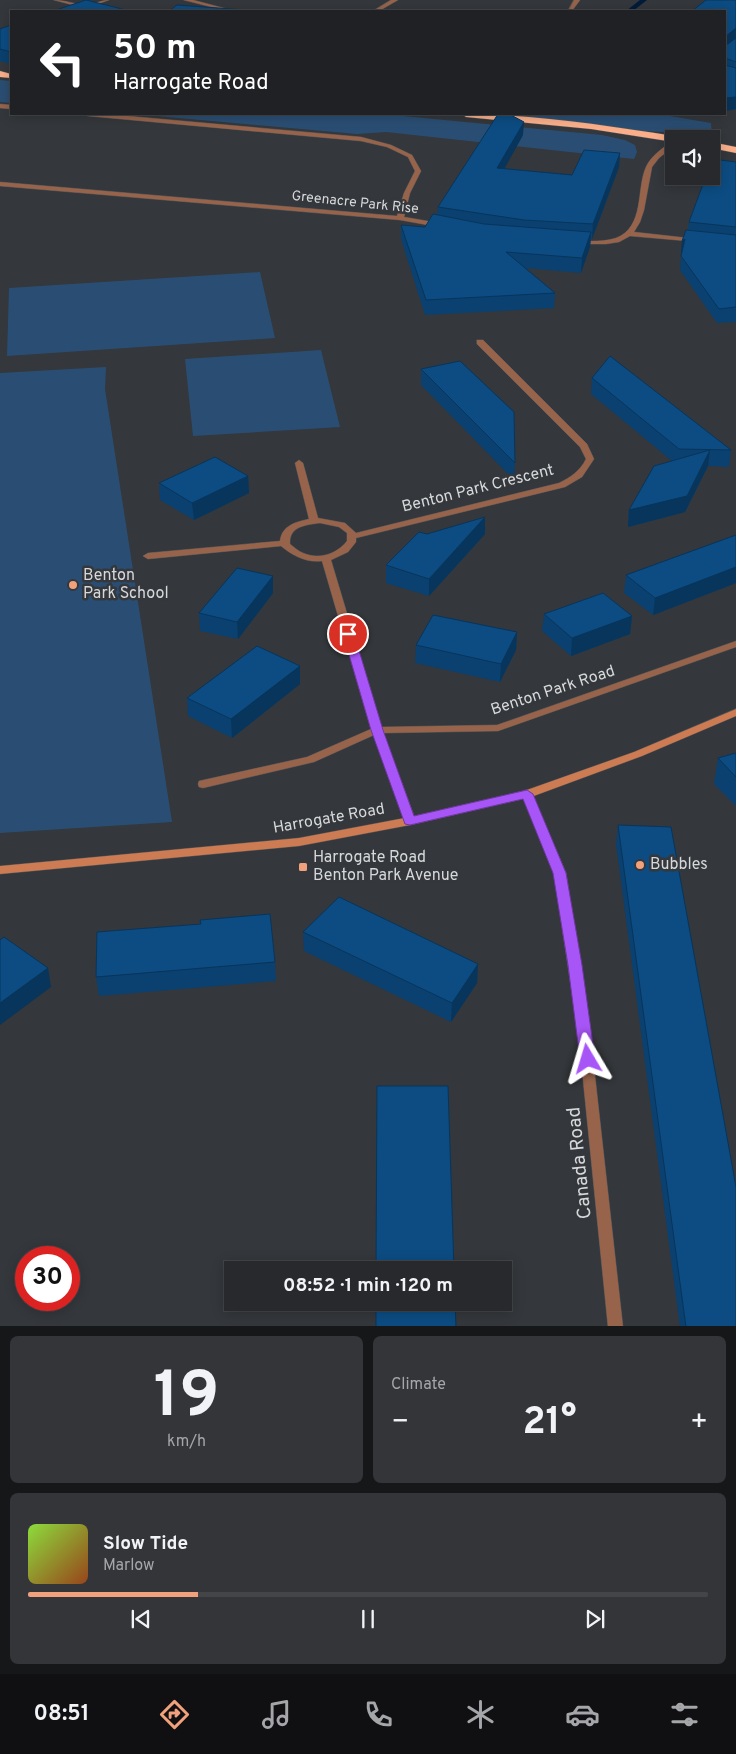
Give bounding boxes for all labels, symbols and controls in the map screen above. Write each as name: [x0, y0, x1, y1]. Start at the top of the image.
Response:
text: 50 m: [113, 27, 197, 71]
icon: left: [30, 30, 95, 95]
text: Harrogate Road: [113, 70, 269, 97]
map controls: [665, 130, 720, 185]
button: sound: [665, 130, 720, 185]
street label: Greenacre Park Rise: [291, 188, 419, 218]
street label: Benton Park Crescent: [400, 460, 556, 518]
place label: Benton Park School: [83, 566, 169, 604]
marker: Benton Park School: [67, 579, 79, 591]
pin: [327, 613, 369, 655]
icon: arrive: [334, 620, 362, 648]
street label: Benton Park Road: [488, 661, 618, 721]
street label: Harrogate Road: [272, 799, 386, 839]
place label: Harrogate Road Benton Park Avenue: [313, 848, 458, 886]
place label: Bubbles: [650, 855, 708, 875]
marker: Bubbles: [634, 859, 646, 871]
marker: Harrogate Road Benton Park Avenue: [297, 861, 309, 873]
position arrow: [561, 1032, 613, 1084]
street label: Canada Road: [562, 1106, 598, 1220]
speed limit sign: 30: [15, 1246, 80, 1311]
text: 08:52 · 1 min · 120 m: [283, 1274, 453, 1298]
text: 19: [154, 1358, 219, 1440]
text: Climate: [391, 1375, 446, 1395]
text: 21°: [522, 1399, 577, 1448]
text: −: [391, 1405, 409, 1441]
text: +: [690, 1405, 708, 1441]
text: km/h: [167, 1432, 206, 1452]
text: Slow Tide: [103, 1532, 188, 1556]
text: Marlow: [103, 1556, 155, 1576]
icon: previous: [127, 1605, 155, 1633]
icon: pause: [354, 1605, 382, 1633]
icon: next: [581, 1605, 609, 1633]
icon: directions: [157, 1697, 192, 1732]
icon: music: [259, 1697, 294, 1732]
icon: phone: [361, 1697, 396, 1732]
icon: climate: [463, 1697, 498, 1732]
icon: car: [565, 1697, 600, 1732]
icon: filters: [667, 1697, 702, 1732]
text: 08:51: [34, 1701, 89, 1728]

